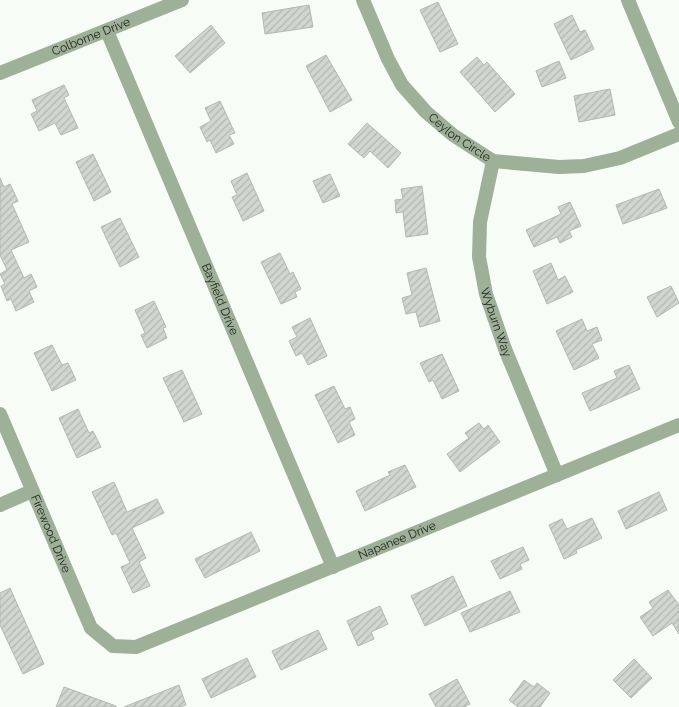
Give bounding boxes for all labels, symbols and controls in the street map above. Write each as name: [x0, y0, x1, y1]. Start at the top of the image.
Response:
street label: Colborne Drive: [50, 15, 132, 58]
street label: Ceylon Circle: [426, 110, 493, 165]
street label: Bayfield Drive: [199, 261, 241, 337]
street label: Wyburn Way: [477, 286, 515, 359]
street label: Firewood Drive: [28, 492, 74, 575]
street label: Napanee Drive: [356, 518, 438, 562]

